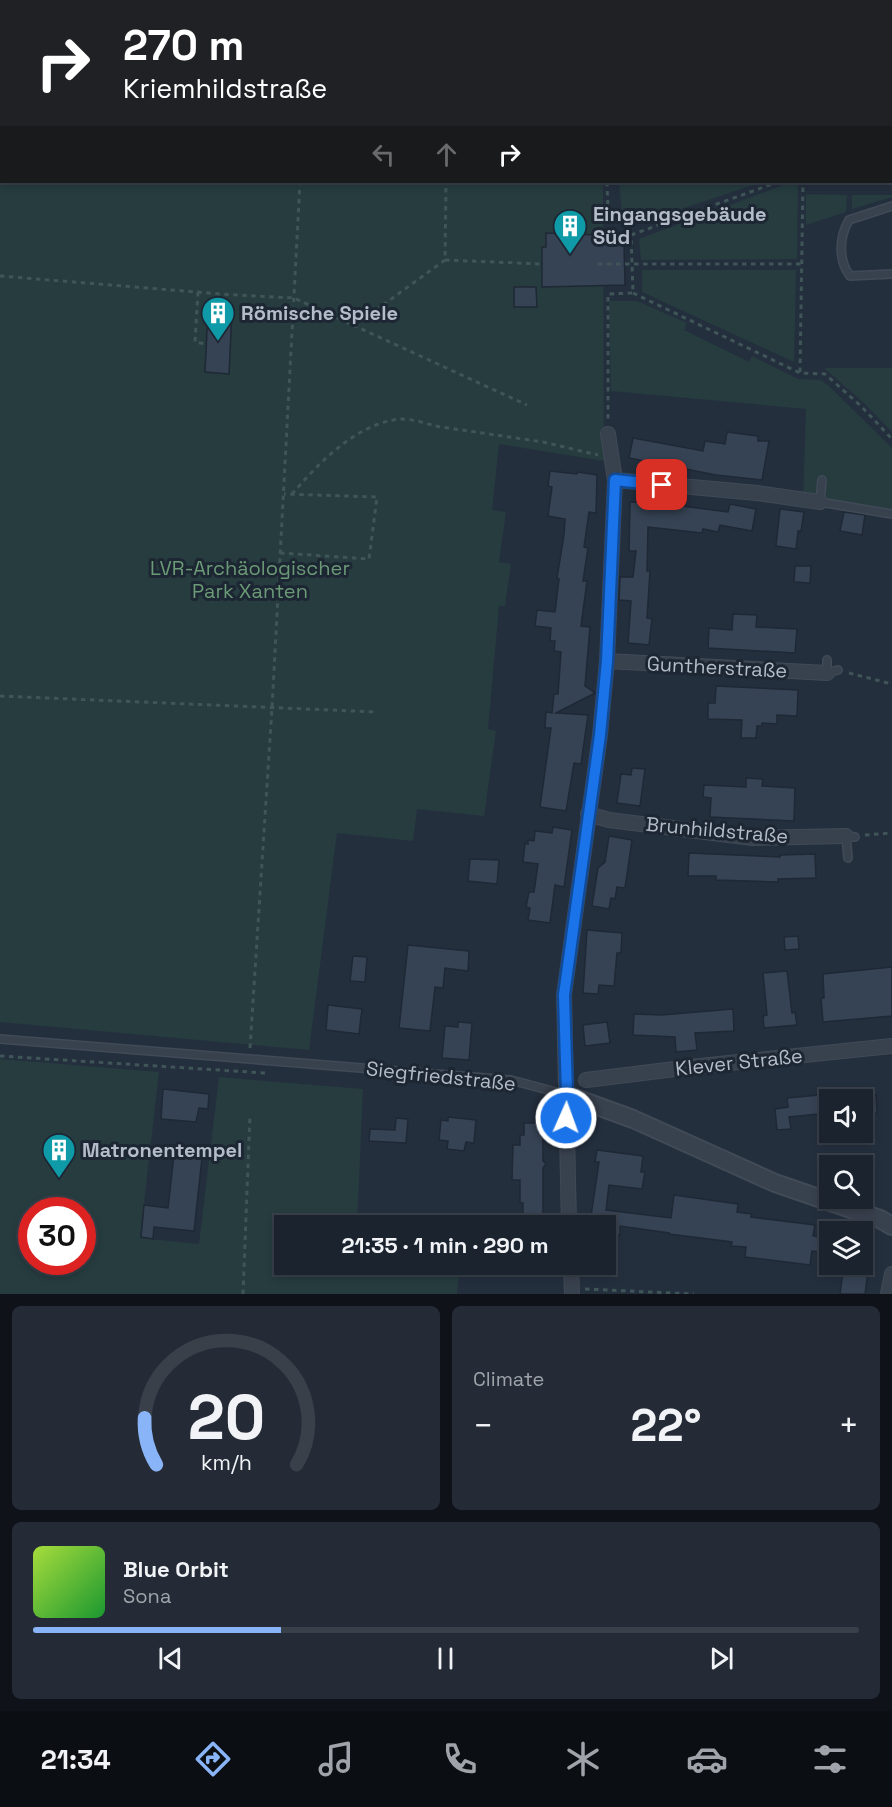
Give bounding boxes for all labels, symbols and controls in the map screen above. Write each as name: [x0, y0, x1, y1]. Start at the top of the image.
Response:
text: 270 m: [123, 19, 244, 72]
icon: right: [24, 24, 102, 102]
text: Kriemhildstraße: [123, 71, 327, 106]
icon: left: [367, 138, 400, 171]
icon: ahead: [430, 138, 463, 171]
icon: right: [493, 138, 526, 171]
place label: Eingangsgebäude Süd: [593, 201, 767, 250]
building icon: Eingangsgebäude Süd: [552, 208, 588, 255]
building icon: Römische Spiele: [200, 295, 236, 342]
place label: Römische Spiele: [241, 300, 398, 326]
pin: [636, 459, 687, 510]
icon: arrive: [645, 468, 678, 501]
park label: LVR-Archäologischer Park Xanten: [150, 555, 350, 604]
street label: Guntherstraße: [646, 650, 788, 684]
street label: Brunhildstraße: [645, 811, 789, 849]
street label: Klever Straße: [674, 1042, 804, 1082]
street label: Siegfriedstraße: [365, 1055, 517, 1097]
position arrow: [534, 1086, 598, 1150]
map controls: [819, 1089, 873, 1275]
button: sound: [819, 1089, 873, 1143]
building icon: Matronentempel: [41, 1132, 77, 1179]
place label: Matronentempel: [82, 1137, 242, 1163]
button: search: [819, 1155, 873, 1209]
speed limit sign: 30: [18, 1197, 96, 1275]
button: layers: [819, 1221, 873, 1275]
text: 21:35 · 1 min · 290 m: [341, 1231, 549, 1259]
text: Climate: [473, 1366, 544, 1392]
text: 20: [187, 1378, 265, 1457]
text: 22°: [630, 1397, 702, 1454]
text: −: [473, 1405, 493, 1447]
text: +: [839, 1405, 859, 1447]
text: km/h: [200, 1449, 252, 1476]
text: Blue Orbit: [123, 1555, 229, 1583]
text: Sona: [123, 1583, 171, 1609]
icon: previous: [154, 1642, 187, 1675]
icon: pause: [429, 1642, 462, 1675]
icon: next: [705, 1642, 738, 1675]
icon: directions: [192, 1738, 234, 1780]
icon: music: [315, 1738, 357, 1780]
icon: phone: [439, 1738, 481, 1780]
icon: climate: [562, 1738, 604, 1780]
icon: car: [686, 1738, 728, 1780]
icon: filters: [809, 1738, 851, 1780]
text: 21:34: [41, 1742, 111, 1777]

